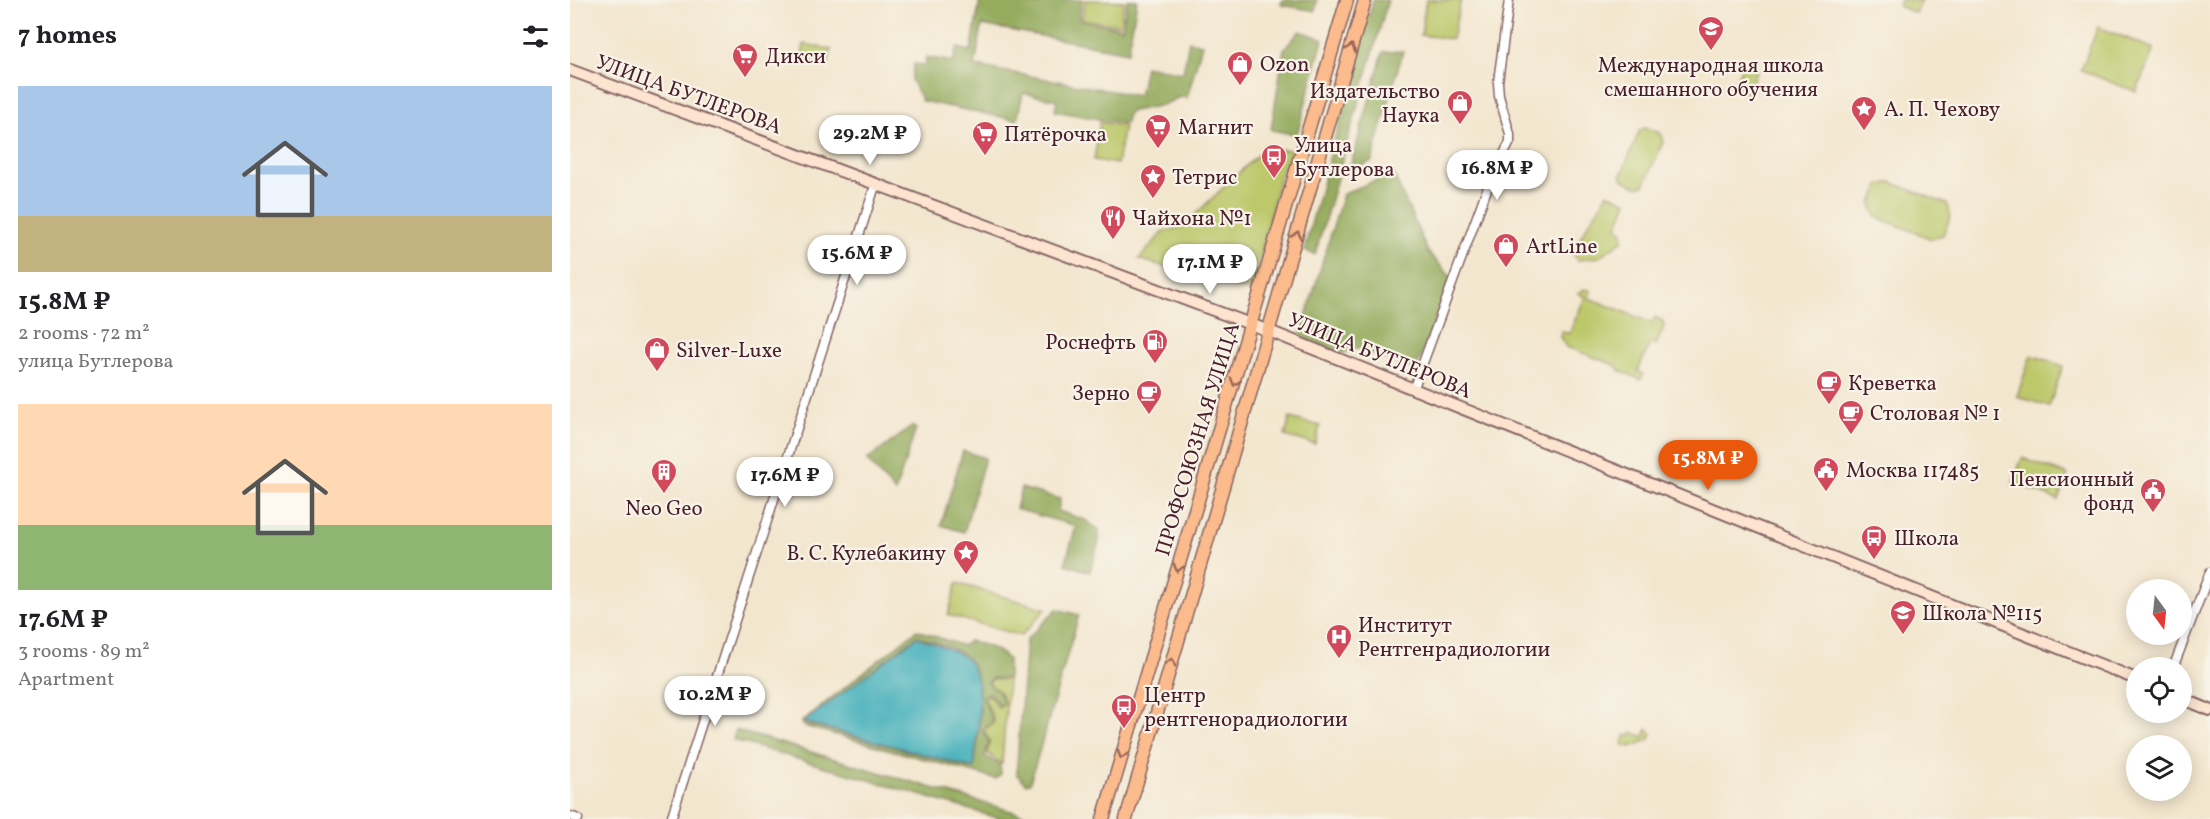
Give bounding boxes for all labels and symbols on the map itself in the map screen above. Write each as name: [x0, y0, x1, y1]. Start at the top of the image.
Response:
school or university icon: Международная школа смешанного обучения: [1696, 14, 1726, 52]
supermarket icon: Дикси: [730, 41, 760, 79]
place label: Дикси: [765, 43, 826, 72]
one-way arrow: [1344, 43, 1356, 54]
street label: УЛИЦА БУТЛЕРОВА: [591, 48, 786, 143]
shop icon: Ozon: [1225, 49, 1255, 87]
place label: Ozon: [1260, 51, 1310, 80]
place label: Международная школа смешанного обучения: [1598, 52, 1824, 105]
place label: Издательство Наука: [1310, 78, 1440, 131]
shop icon: Издательство Наука: [1445, 88, 1475, 126]
place icon: А. П. Чехову: [1849, 94, 1879, 132]
place label: А. П. Чехову: [1884, 96, 2001, 125]
supermarket icon: Магнит: [1143, 112, 1173, 150]
place label: Магнит: [1178, 114, 1254, 143]
pin: 29.2M ₽: [815, 115, 925, 166]
supermarket icon: Пятёрочка: [970, 119, 1000, 157]
place label: Пятёрочка: [1004, 121, 1107, 150]
place label: Улица Бутлерова: [1294, 132, 1395, 185]
bus stop icon: Улица Бутлерова: [1259, 142, 1289, 180]
pin: 16.8M ₽: [1442, 150, 1552, 201]
place icon: Тетрис: [1138, 162, 1168, 200]
place label: Тетрис: [1172, 164, 1237, 193]
restaurant icon: Чайхона №1: [1098, 203, 1128, 241]
place label: Чайхона №1: [1132, 205, 1252, 234]
one-way arrow: [1290, 230, 1302, 241]
shop icon: ArtLine: [1491, 231, 1521, 269]
place label: ArtLine: [1526, 233, 1598, 262]
pin: 15.6M ₽: [802, 235, 912, 286]
pin: 17.1M ₽: [1155, 244, 1265, 295]
street label: УЛИЦА БУТЛЕРОВА: [1283, 306, 1476, 407]
street label: ПРОФСОЮЗНАЯ УЛИЦА: [1149, 319, 1248, 560]
fuel station icon: Роснефть: [1140, 327, 1170, 365]
place label: Роснефть: [1045, 329, 1136, 358]
shop icon: Silver-Luxe: [642, 335, 672, 373]
place label: Silver-Luxe: [676, 337, 782, 366]
cafe icon: Креветка: [1814, 368, 1844, 406]
place label: Креветка: [1848, 370, 1937, 399]
one-way arrow: [1230, 376, 1242, 386]
cafe icon: Зерно: [1134, 378, 1164, 416]
place label: Зерно: [1072, 380, 1130, 409]
cafe icon: Столовая № 1: [1836, 398, 1866, 436]
place label: Столовая № 1: [1870, 400, 2000, 429]
pin: 15.8M ₽: [1653, 440, 1763, 491]
public building icon: Москва 117485: [1811, 455, 1841, 493]
building icon: Neo Geo: [649, 457, 679, 495]
pin: 17.6M ₽: [730, 457, 840, 508]
place label: Москва 117485: [1846, 457, 1979, 486]
place label: Пенсионный фонд: [2009, 466, 2134, 519]
public building icon: Пенсионный фонд: [2138, 476, 2168, 514]
place label: Neo Geo: [625, 495, 703, 524]
bus stop icon: Школа: [1859, 523, 1889, 561]
place label: Школа: [1894, 525, 1959, 554]
place icon: В. С. Кулебакину: [951, 538, 981, 576]
place label: В. С. Кулебакину: [786, 540, 947, 569]
one-way arrow: [1173, 562, 1185, 573]
north arrow: [2126, 579, 2192, 645]
school or university icon: Школа №115: [1888, 598, 1918, 636]
place label: Школа №115: [1922, 600, 2042, 629]
place label: Институт Рентгенрадиологии: [1358, 612, 1551, 665]
hospital icon: Институт Рентгенрадиологии: [1324, 622, 1354, 660]
one-way arrow: [1164, 657, 1176, 668]
pin: 10.2M ₽: [660, 676, 770, 727]
place label: Центр рентгенорадиологии: [1144, 682, 1348, 735]
bus stop icon: Центр рентгенорадиологии: [1109, 692, 1139, 730]
one-way arrow: [1117, 749, 1129, 760]

